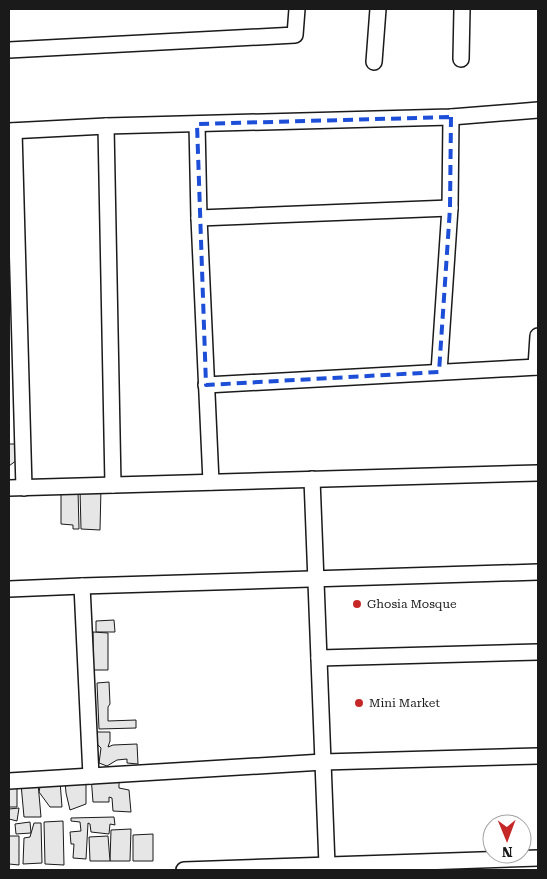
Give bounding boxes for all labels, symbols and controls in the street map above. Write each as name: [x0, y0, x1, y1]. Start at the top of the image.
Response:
place label: Ghosia Mosque: [367, 597, 457, 611]
marker: Ghosia Mosque: [351, 598, 363, 610]
place label: Mini Market: [369, 696, 440, 710]
marker: Mini Market: [353, 697, 365, 709]
north arrow: [482, 814, 532, 864]
text: N: [501, 844, 513, 860]

